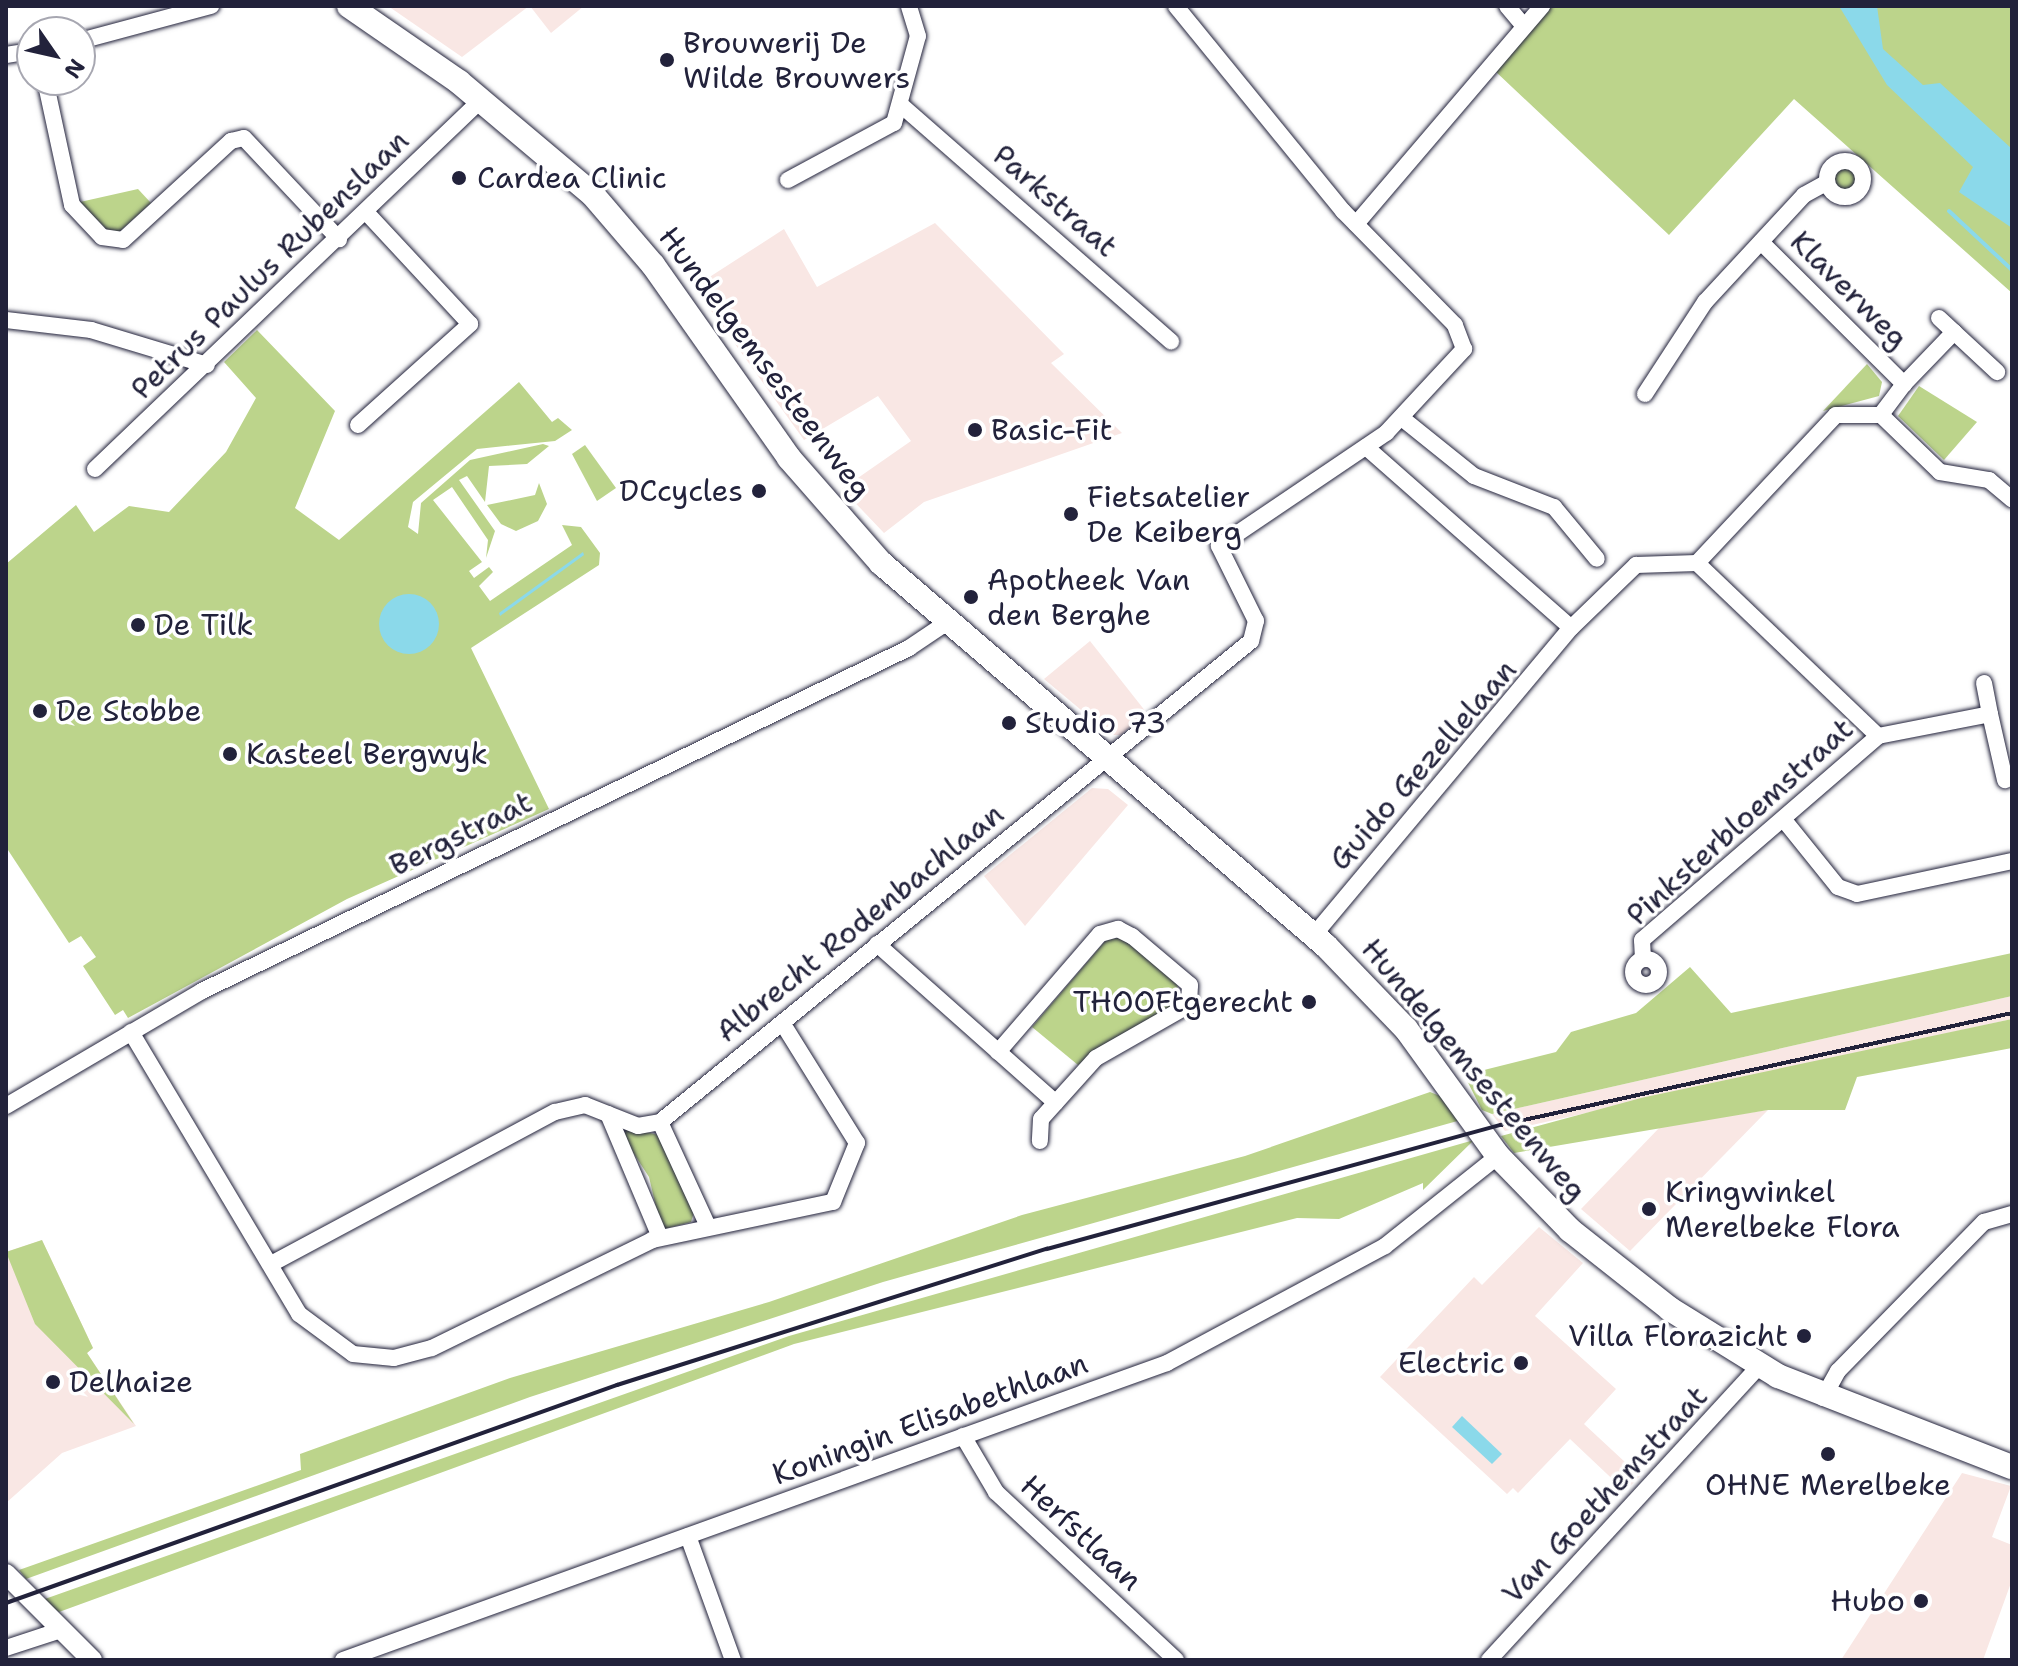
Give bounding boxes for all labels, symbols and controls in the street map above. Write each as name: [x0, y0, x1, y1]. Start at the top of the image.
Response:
north arrow: [16, 16, 96, 96]
place label: Brouwerij De Wilde Brouwers: [683, 25, 910, 96]
marker: Brouwerij De Wilde Brouwers: [658, 51, 676, 69]
text: N: [58, 53, 92, 84]
street label: Petrus Paulus Rubenslaan: [124, 123, 416, 407]
street label: Parkstraat: [985, 137, 1125, 265]
place label: Cardea Clinic: [477, 160, 667, 196]
marker: Cardea Clinic: [448, 167, 470, 189]
street label: Hundelgemsesteenweg: [651, 220, 879, 506]
street label: Klaverweg: [1783, 224, 1915, 356]
place label: Basic-Fit: [991, 412, 1113, 448]
marker: Basic-Fit: [966, 421, 984, 439]
place label: DCcycles: [619, 473, 743, 509]
place label: Fietsatelier De Keiberg: [1087, 479, 1250, 550]
marker: DCcycles: [750, 482, 768, 500]
marker: Fietsatelier De Keiberg: [1062, 505, 1080, 523]
place label: Apotheek Van den Berghe: [987, 562, 1190, 632]
marker: Apotheek Van den Berghe: [962, 588, 980, 606]
place label: De Tilk: [154, 607, 253, 643]
marker: De Tilk: [129, 616, 147, 634]
street label: Guido Gezellelaan: [1322, 652, 1524, 878]
place label: De Stobbe: [56, 693, 201, 729]
marker: De Stobbe: [31, 702, 49, 720]
place label: Studio 73: [1025, 705, 1166, 741]
street label: Pinksterbloemstraat: [1619, 711, 1861, 933]
marker: Studio 73: [1000, 714, 1018, 732]
place label: Kasteel Bergwyk: [246, 736, 488, 772]
marker: Kasteel Bergwyk: [221, 745, 239, 763]
street label: Bergstraat: [384, 784, 538, 884]
street label: Albrecht Rodenbachlaan: [709, 796, 1011, 1050]
street label: Hundelgemsesteenweg: [1354, 931, 1594, 1209]
place label: THOOFtgerecht: [1073, 984, 1293, 1020]
marker: THOOFtgerecht: [1300, 993, 1318, 1011]
place label: Kringwinkel Merelbeke Flora: [1665, 1174, 1900, 1244]
marker: Kringwinkel Merelbeke Flora: [1640, 1200, 1658, 1218]
place label: Villa Florazicht: [1568, 1318, 1788, 1354]
marker: Villa Florazicht: [1795, 1327, 1813, 1345]
street label: Koningin Elisabethlaan: [767, 1345, 1093, 1493]
place label: Electric: [1398, 1345, 1505, 1381]
marker: Electric: [1512, 1354, 1530, 1372]
place label: Delhaize: [69, 1364, 193, 1400]
marker: Delhaize: [44, 1373, 62, 1391]
street label: Van Goethemstraat: [1495, 1379, 1715, 1611]
marker: OHNE Merelbeke: [1819, 1445, 1837, 1463]
place label: OHNE Merelbeke: [1705, 1467, 1951, 1503]
street label: Herfstlaan: [1013, 1468, 1149, 1598]
place label: Hubo: [1830, 1583, 1905, 1619]
marker: Hubo: [1912, 1592, 1930, 1610]

